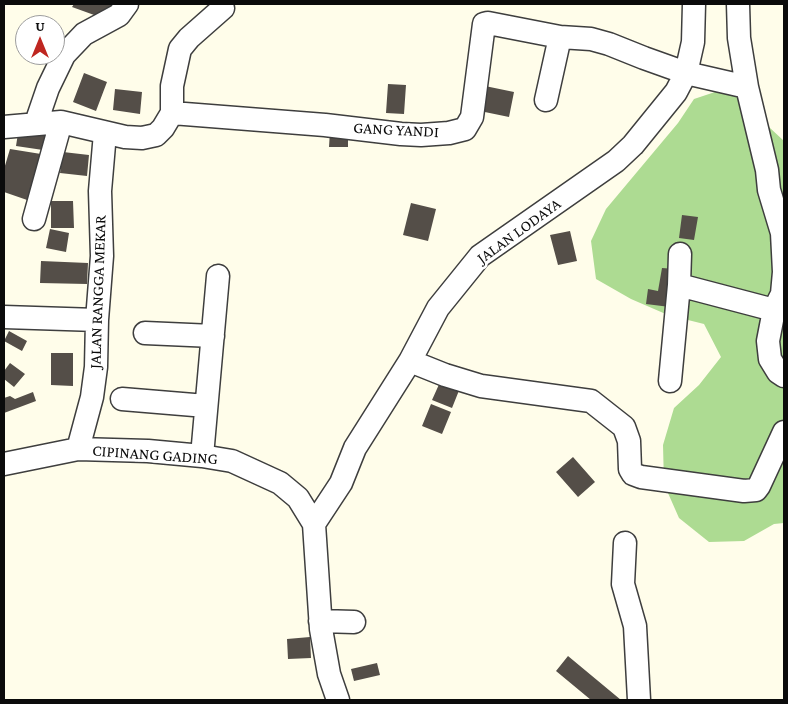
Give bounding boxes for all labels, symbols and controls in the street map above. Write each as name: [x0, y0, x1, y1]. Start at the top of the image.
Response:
north arrow: [15, 15, 65, 65]
text: U: [35, 18, 45, 34]
street label: GANG YANDI: [353, 118, 439, 142]
street label: JALAN LODAYA: [473, 194, 565, 268]
street label: JALAN RANGGA MEKAR: [86, 215, 110, 369]
street label: CIPINANG GADING: [92, 441, 218, 469]

